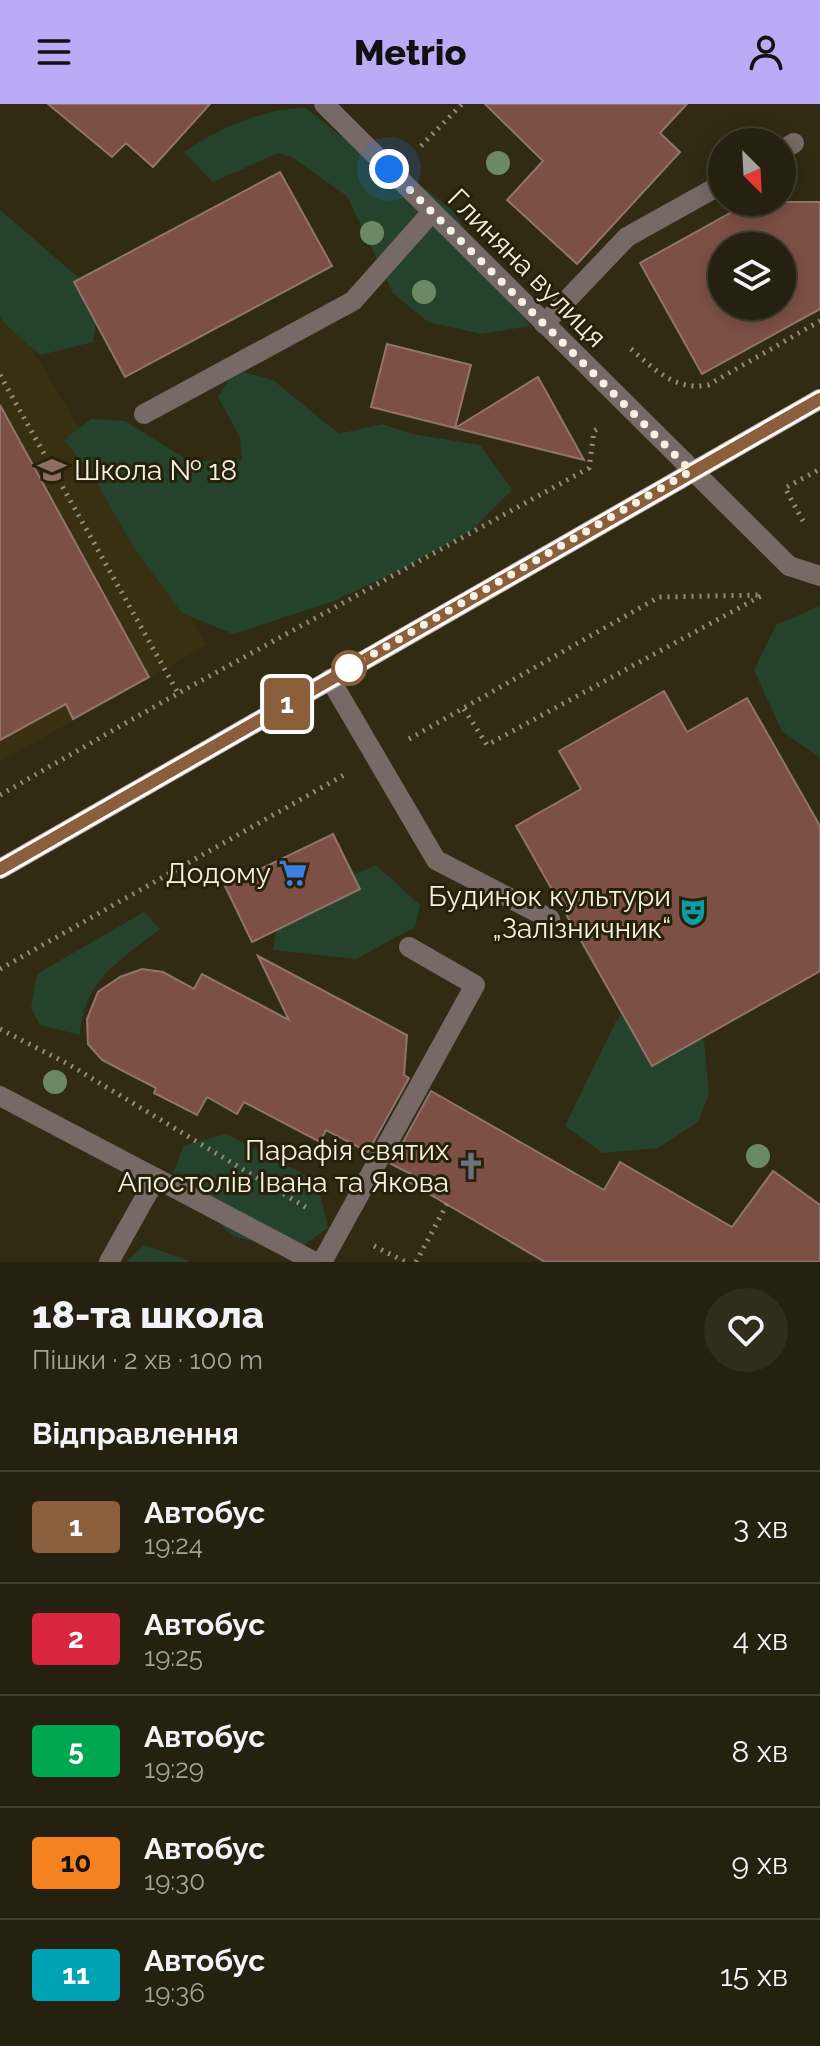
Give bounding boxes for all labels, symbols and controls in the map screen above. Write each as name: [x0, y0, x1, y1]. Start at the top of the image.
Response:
icon: menu: [32, 30, 76, 74]
icon: person: [744, 30, 788, 74]
text: Metrio: [354, 31, 466, 73]
north arrow: [708, 128, 796, 216]
map controls: [708, 128, 796, 320]
your location: [369, 149, 409, 189]
street label: Глиняна вулиця: [441, 182, 613, 354]
button: layers: [708, 232, 796, 320]
place label: Школа № 18: [74, 454, 237, 487]
school or university icon: Школа № 18: [37, 455, 67, 485]
unlabelled marker: [332, 651, 366, 685]
line badge: 1: [261, 678, 313, 730]
text: 1: [280, 687, 294, 720]
place label: Додому: [166, 857, 271, 890]
supermarket icon: Додому: [278, 858, 308, 888]
place label: Будинок культури „Залізничник“: [428, 880, 671, 945]
theatre icon: Будинок культури „Залізничник“: [678, 897, 708, 927]
place label: Парафія святих Апостолів Івана та Якова: [118, 1134, 449, 1199]
church icon: Парафія святих Апостолів Івана та Якова: [456, 1151, 486, 1181]
button: heart: [704, 1288, 788, 1372]
text: 18-та школа: [32, 1292, 264, 1337]
text: Пішки · 2 хв · 100 m: [32, 1345, 263, 1375]
text: Відправлення: [32, 1416, 239, 1451]
text: Автобус: [144, 1495, 265, 1530]
text: 1: [69, 1510, 83, 1543]
text: 3 хв: [733, 1510, 788, 1545]
text: 19:24: [144, 1530, 203, 1560]
text: Автобус: [144, 1607, 265, 1642]
text: 2: [68, 1622, 84, 1655]
text: 4 хв: [733, 1622, 788, 1657]
text: 19:25: [144, 1642, 203, 1672]
text: Автобус: [144, 1719, 265, 1754]
text: 5: [68, 1734, 84, 1767]
text: 8 хв: [731, 1734, 788, 1769]
text: 19:29: [144, 1754, 204, 1784]
text: Автобус: [144, 1831, 265, 1866]
text: 10: [60, 1846, 92, 1879]
text: 9 хв: [732, 1846, 788, 1881]
text: 19:30: [144, 1866, 205, 1896]
text: Автобус: [144, 1943, 265, 1978]
text: 11: [62, 1958, 90, 1991]
text: 15 хв: [720, 1958, 788, 1993]
text: 19:36: [144, 1978, 205, 2008]

